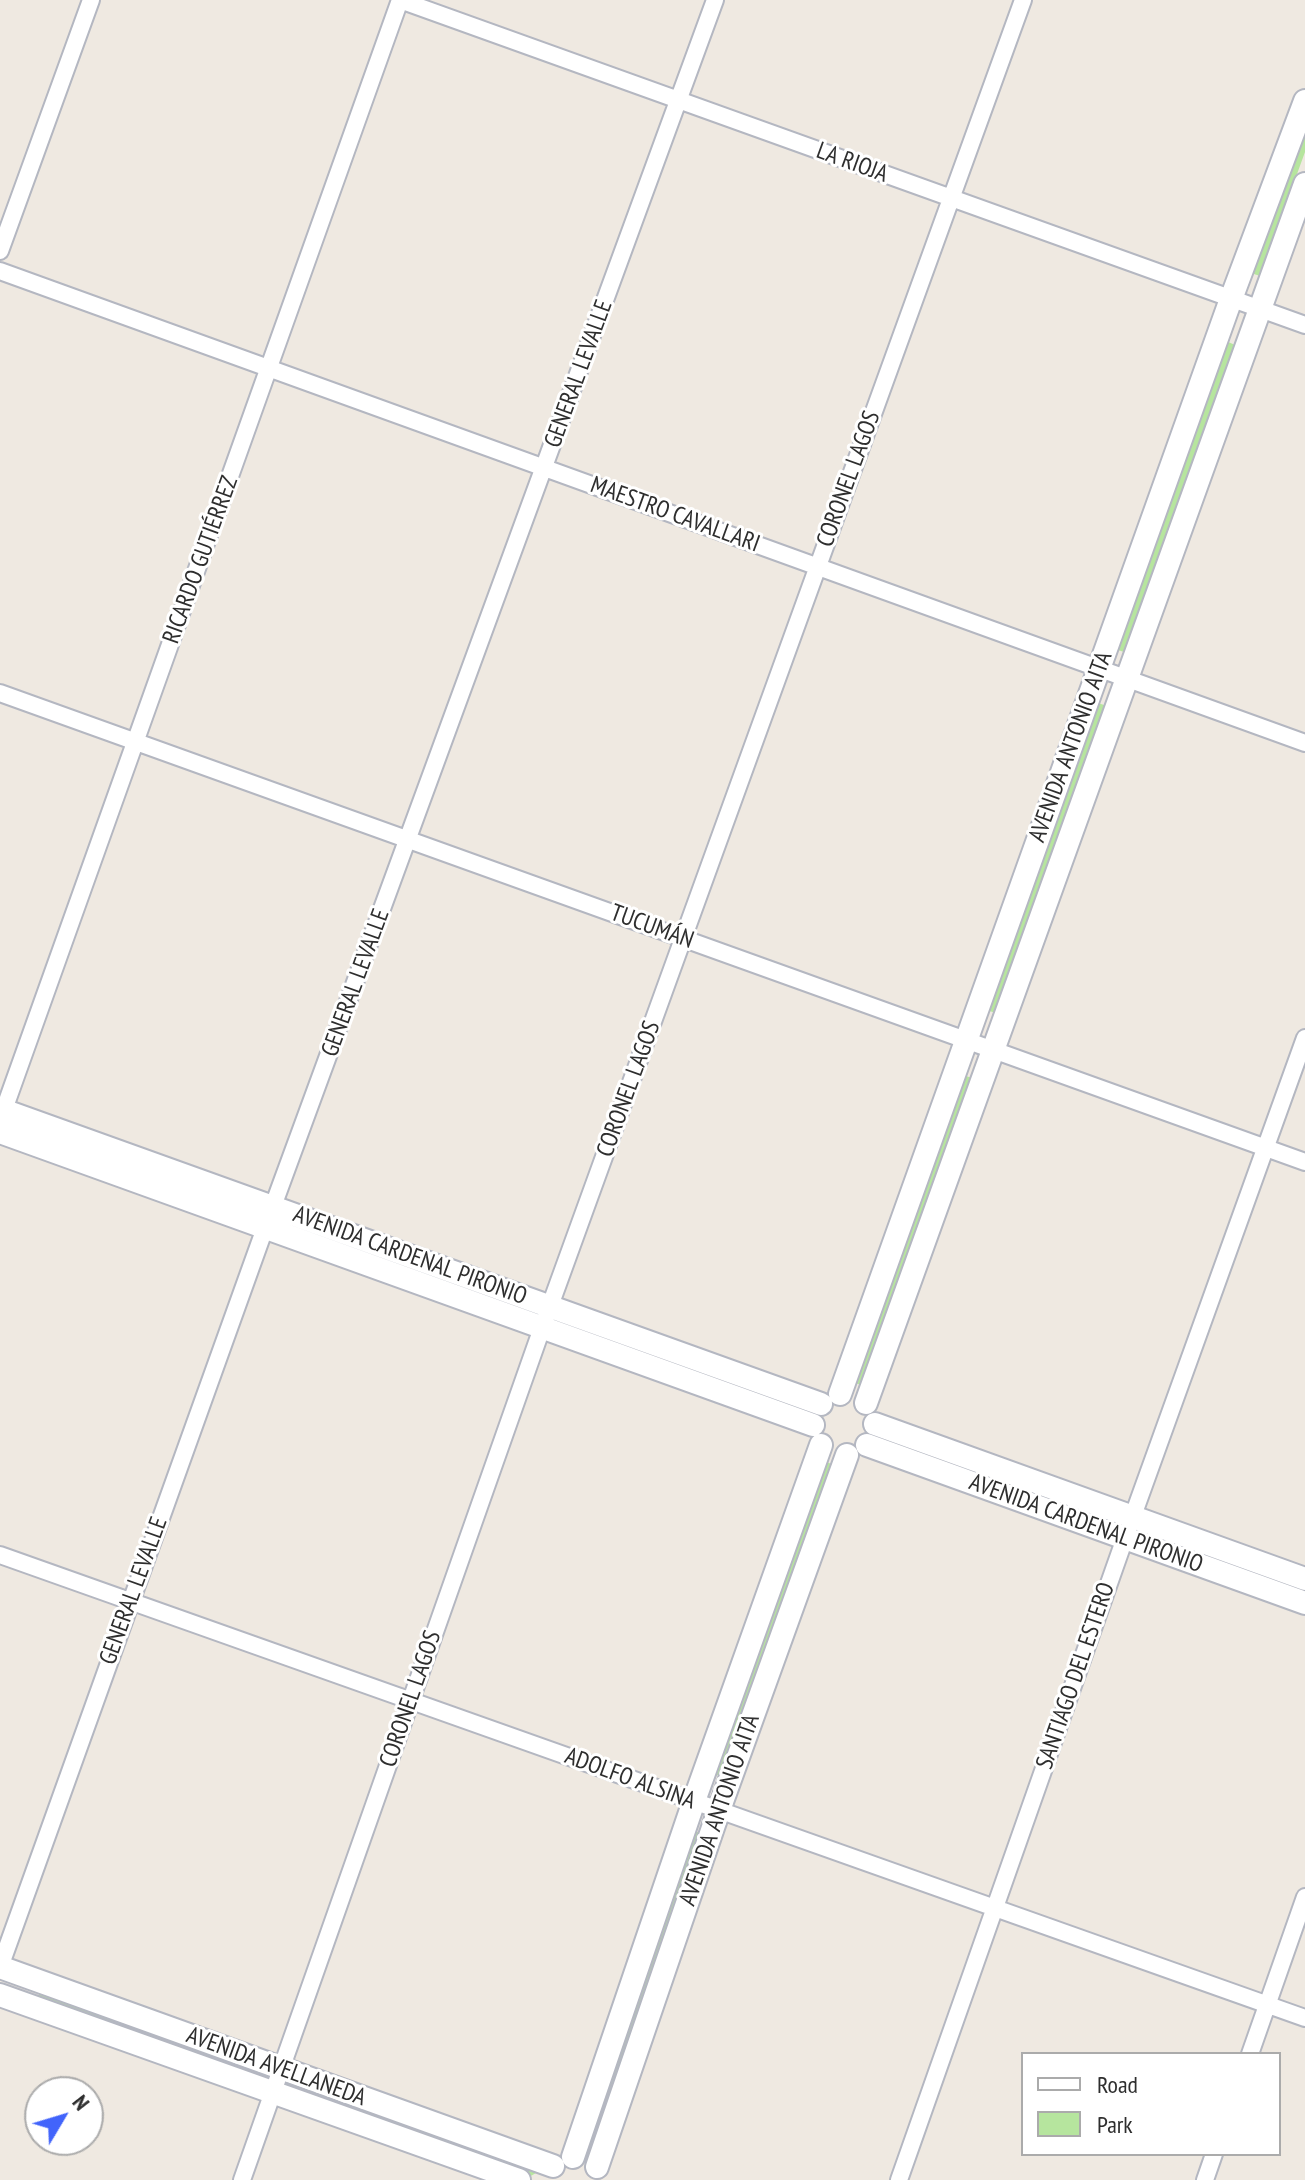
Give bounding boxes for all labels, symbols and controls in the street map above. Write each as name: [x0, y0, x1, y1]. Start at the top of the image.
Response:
street label: LA RIOJA: [812, 137, 892, 189]
street label: GENERAL LEVALLE: [539, 296, 619, 452]
street label: CORONEL LAGOS: [811, 407, 887, 551]
street label: MAESTRO CAVALLARI: [586, 471, 764, 559]
street label: RICARDO GUTIÉRREZ: [157, 472, 245, 648]
street label: AVENIDA ANTONIO AITA: [1023, 648, 1119, 846]
street label: TUCUMÁN: [607, 899, 697, 955]
street label: GENERAL LEVALLE: [316, 905, 396, 1061]
street label: CORONEL LAGOS: [591, 1017, 667, 1161]
street label: AVENIDA CARDENAL PIRONIO: [289, 1200, 531, 1312]
street label: AVENIDA CARDENAL PIRONIO: [965, 1468, 1207, 1580]
street label: GENERAL LEVALLE: [94, 1513, 174, 1669]
street label: SANTIAGO DEL ESTERO: [1031, 1579, 1121, 1773]
street label: CORONEL LAGOS: [374, 1627, 448, 1771]
street label: AVENIDA ANTONIO AITA: [674, 1710, 766, 1910]
street label: ADOLFO ALSINA: [561, 1742, 699, 1816]
street label: AVENIDA AVELLANEDA: [182, 2021, 370, 2113]
legend: [1021, 2052, 1281, 2156]
text: Road: [1097, 2069, 1138, 2100]
north arrow: [24, 2076, 104, 2156]
text: N: [67, 2089, 96, 2116]
text: Park: [1097, 2109, 1133, 2140]

